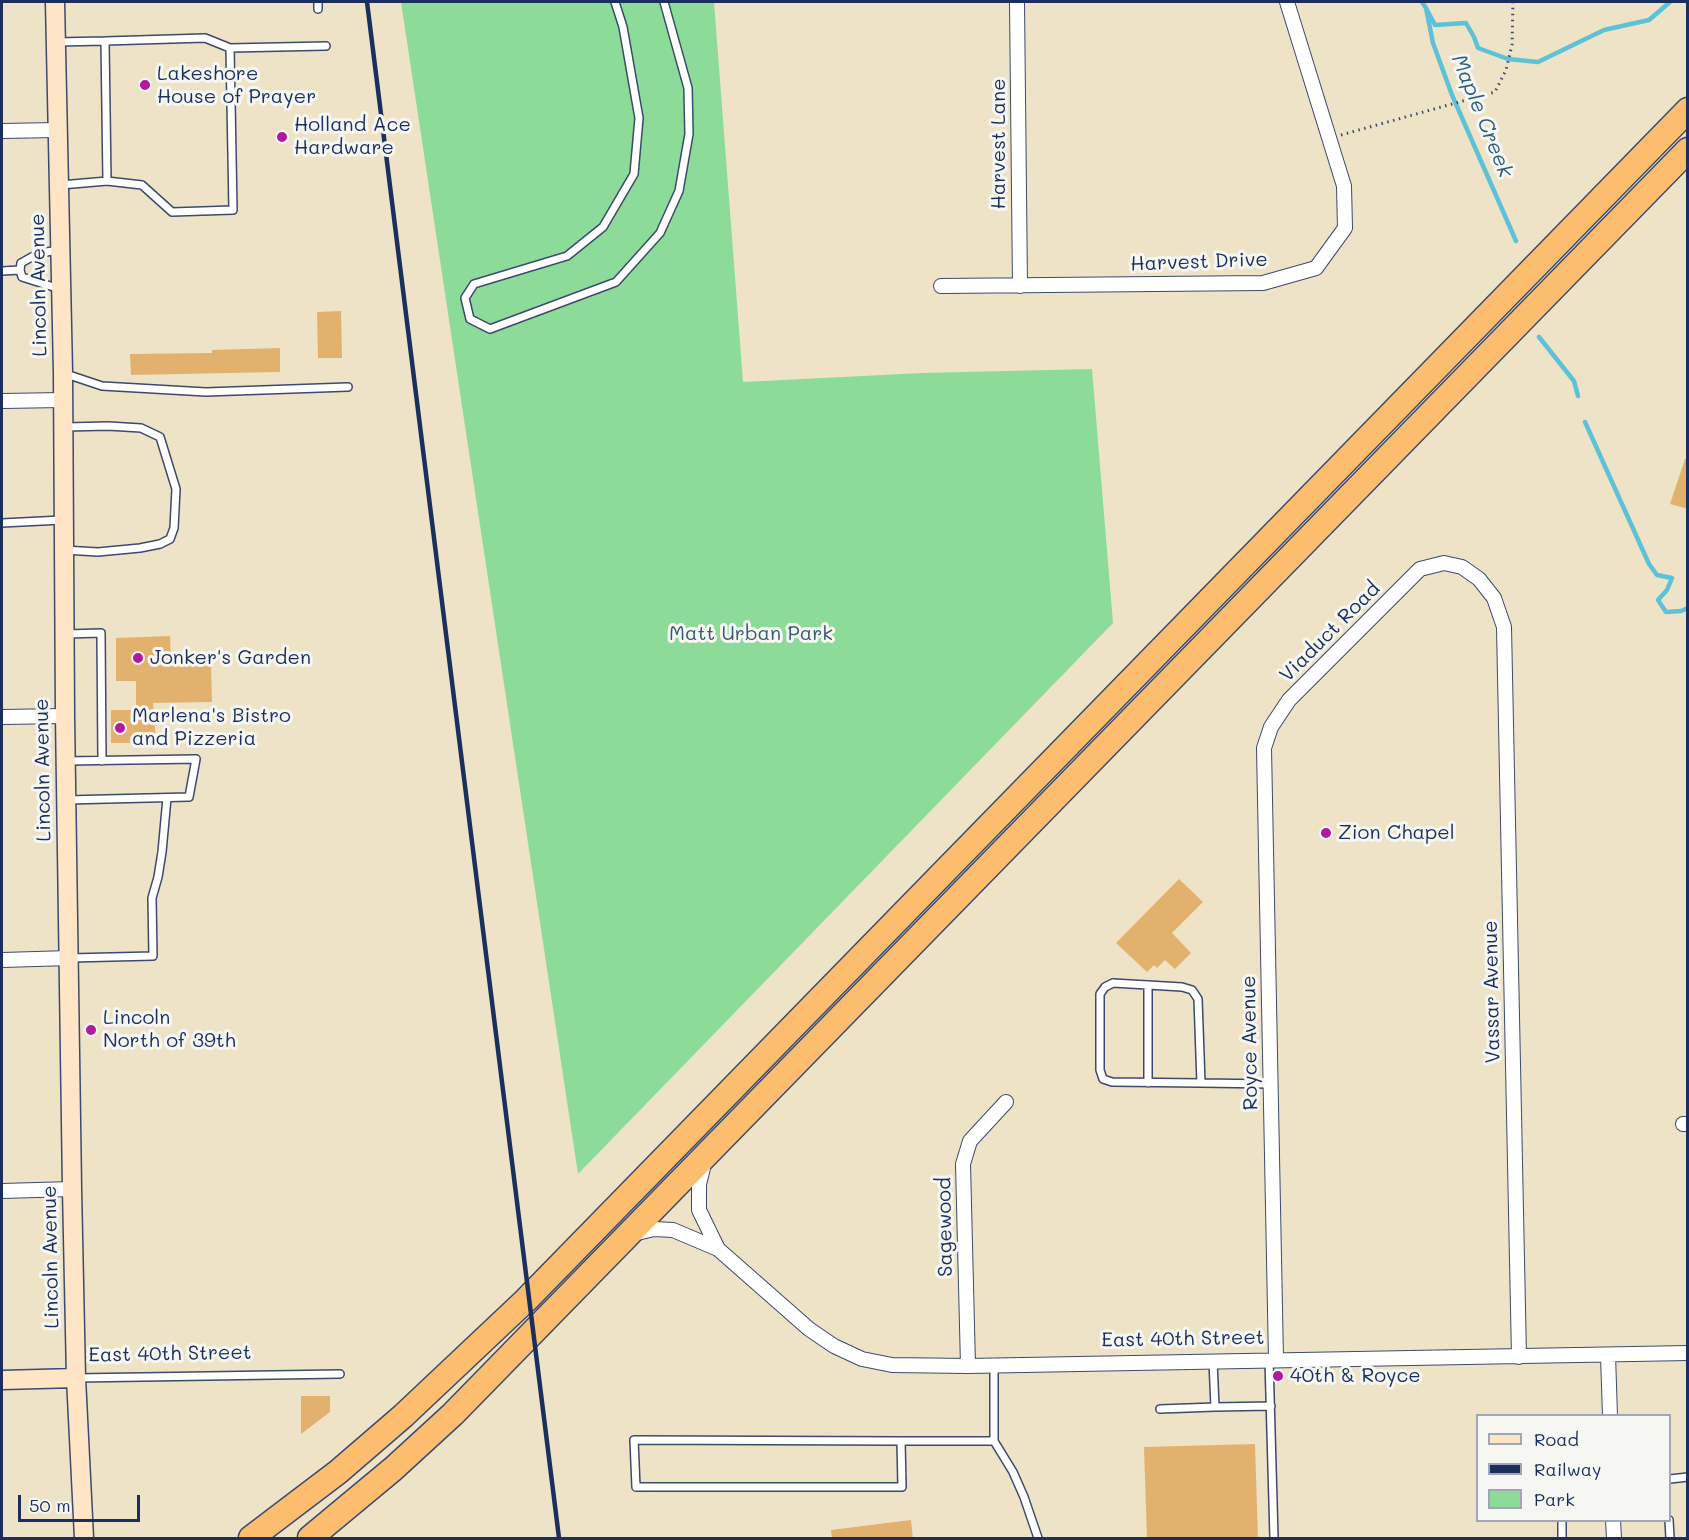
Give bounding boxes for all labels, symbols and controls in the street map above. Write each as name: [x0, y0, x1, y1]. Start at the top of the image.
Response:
water label: Maple Creek: [1446, 51, 1518, 181]
place label: Lakeshore House of Prayer: [157, 62, 316, 109]
marker: Lakeshore House of Prayer: [138, 78, 152, 92]
street label: Harvest Lane: [987, 78, 1011, 210]
place label: Holland Ace Hardware: [294, 113, 411, 160]
marker: Holland Ace Hardware: [275, 130, 289, 144]
street label: Lincoln Avenue: [26, 213, 52, 357]
street label: Harvest Drive: [1130, 248, 1268, 276]
street label: Viaduct Road: [1275, 577, 1385, 687]
park label: Matt Urban Park: [669, 622, 833, 646]
place label: Jonker's Garden: [150, 646, 311, 670]
marker: Jonker's Garden: [131, 651, 145, 665]
street label: Lincoln Avenue: [30, 698, 56, 842]
place label: Marlena's Bistro and Pizzeria: [132, 704, 291, 751]
marker: Marlena's Bistro and Pizzeria: [113, 721, 127, 735]
place label: Zion Chapel: [1338, 821, 1455, 845]
marker: Zion Chapel: [1319, 826, 1333, 840]
street label: Vassar Avenue: [1479, 920, 1505, 1064]
street label: Royce Avenue: [1237, 975, 1263, 1111]
place label: Lincoln North of 39th: [103, 1006, 236, 1053]
marker: Lincoln North of 39th: [84, 1023, 98, 1037]
street label: Sagewood: [932, 1177, 958, 1277]
street label: Lincoln Avenue: [38, 1185, 64, 1329]
street label: East 40th Street: [1101, 1326, 1265, 1352]
street label: East 40th Street: [88, 1341, 252, 1367]
place label: 40th & Royce: [1290, 1364, 1421, 1388]
marker: 40th & Royce: [1271, 1369, 1285, 1383]
legend: [1476, 1414, 1671, 1522]
text: Road: [1534, 1427, 1579, 1451]
text: Railway: [1534, 1457, 1601, 1481]
scale bar: [21, 1483, 142, 1521]
text: Park: [1534, 1487, 1575, 1511]
text: 50 m: [29, 1493, 71, 1517]

